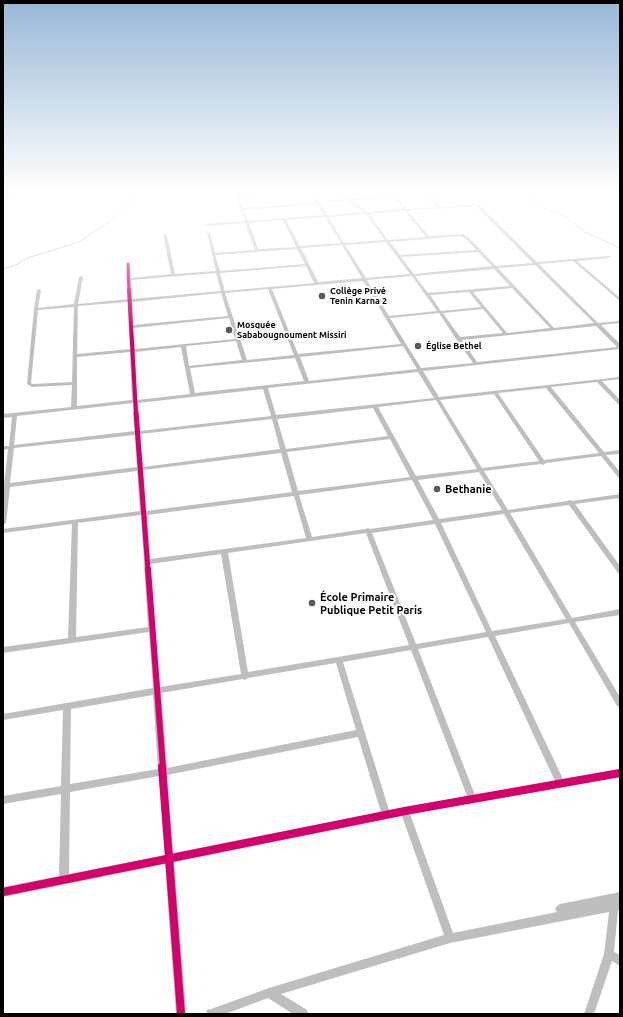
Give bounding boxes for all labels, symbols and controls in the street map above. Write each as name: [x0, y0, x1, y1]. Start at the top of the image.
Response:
place label: Collège Privé Tenin Karna 2: [330, 286, 387, 307]
marker: Collège Privé Tenin Karna 2: [317, 291, 327, 301]
place label: Mosquée Sababougnoument Missiri: [237, 320, 347, 341]
marker: Mosquée Sababougnoument Missiri: [224, 325, 234, 335]
marker: Église Bethel: [413, 341, 423, 351]
place label: Église Bethel: [426, 341, 482, 351]
place label: Bethanie: [445, 482, 492, 496]
marker: Bethanie: [432, 484, 442, 494]
place label: École Primaire Publique Petit Paris: [320, 590, 422, 616]
marker: École Primaire Publique Petit Paris: [307, 598, 317, 608]

